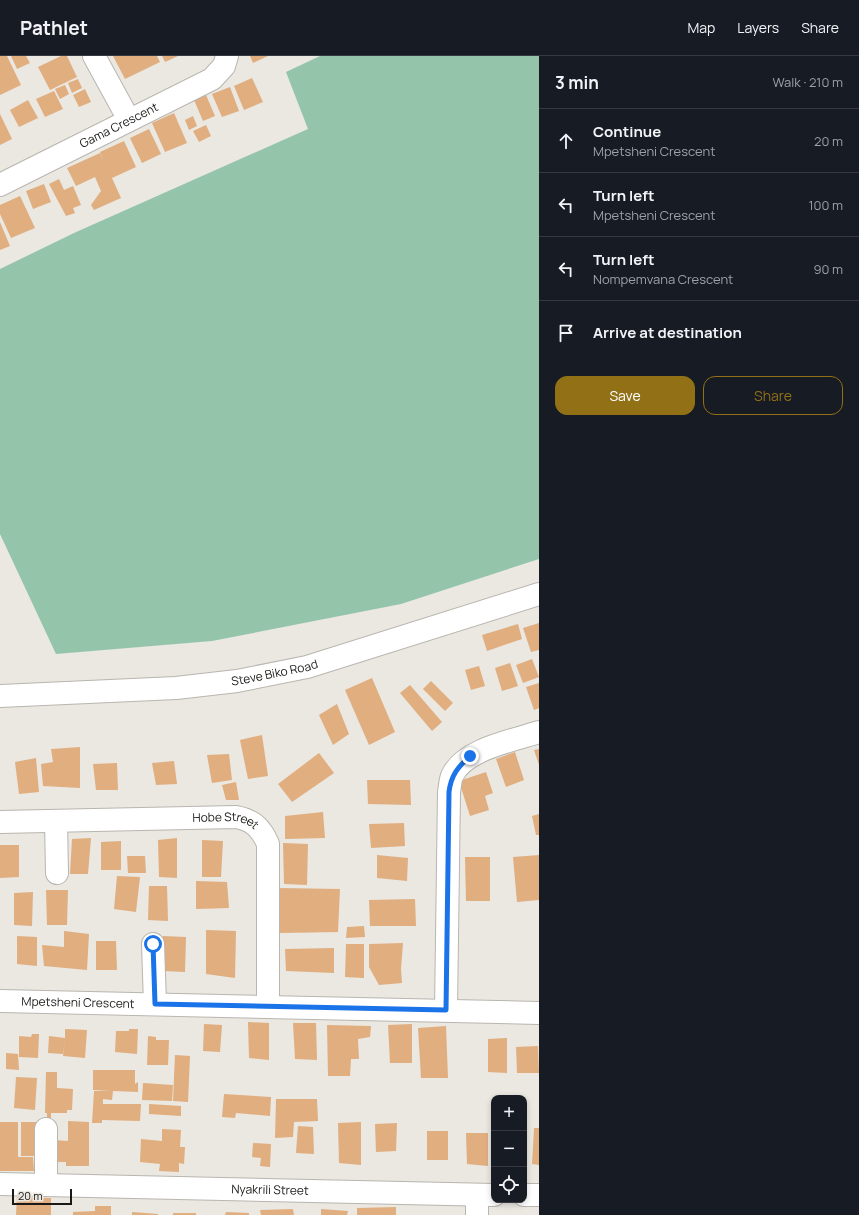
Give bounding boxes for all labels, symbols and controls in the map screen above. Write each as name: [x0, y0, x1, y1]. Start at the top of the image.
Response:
text: Pathlet: [20, 15, 88, 41]
text: Map: [687, 18, 715, 37]
text: Layers: [737, 18, 779, 37]
text: Share: [801, 18, 839, 37]
text: 3 min: [555, 71, 599, 94]
text: Walk · 210 m: [773, 73, 843, 91]
street label: Gama Crescent: [77, 98, 161, 152]
text: Continue: [593, 121, 661, 142]
icon: ahead: [555, 130, 577, 152]
text: 20 m: [814, 132, 843, 150]
text: Mpetsheni Crescent: [593, 142, 715, 160]
text: Turn left: [593, 185, 655, 206]
icon: left: [555, 194, 577, 216]
text: 100 m: [808, 196, 843, 214]
text: Mpetsheni Crescent: [593, 206, 715, 224]
text: Turn left: [593, 249, 655, 270]
icon: left: [555, 258, 577, 280]
text: 90 m: [813, 260, 843, 278]
text: Nompemvana Crescent: [593, 270, 733, 288]
icon: arrive: [555, 322, 577, 344]
text: Arrive at destination: [593, 322, 742, 343]
button: Save: [555, 376, 695, 415]
button: Share: [703, 376, 843, 415]
street label: Steve Biko Road: [230, 655, 320, 690]
route end: [461, 747, 479, 765]
street label: Hobe Street: [192, 808, 263, 833]
route start: [144, 935, 162, 953]
street label: Mpetsheni Crescent: [21, 992, 135, 1012]
map controls: [491, 1095, 527, 1203]
button: +: [491, 1095, 527, 1131]
button: −: [491, 1131, 527, 1167]
button: locate: [491, 1167, 527, 1203]
street label: Nyakrili Street: [231, 1180, 309, 1199]
scale bar: [12, 1187, 72, 1206]
text: 20 m: [18, 1188, 43, 1203]

